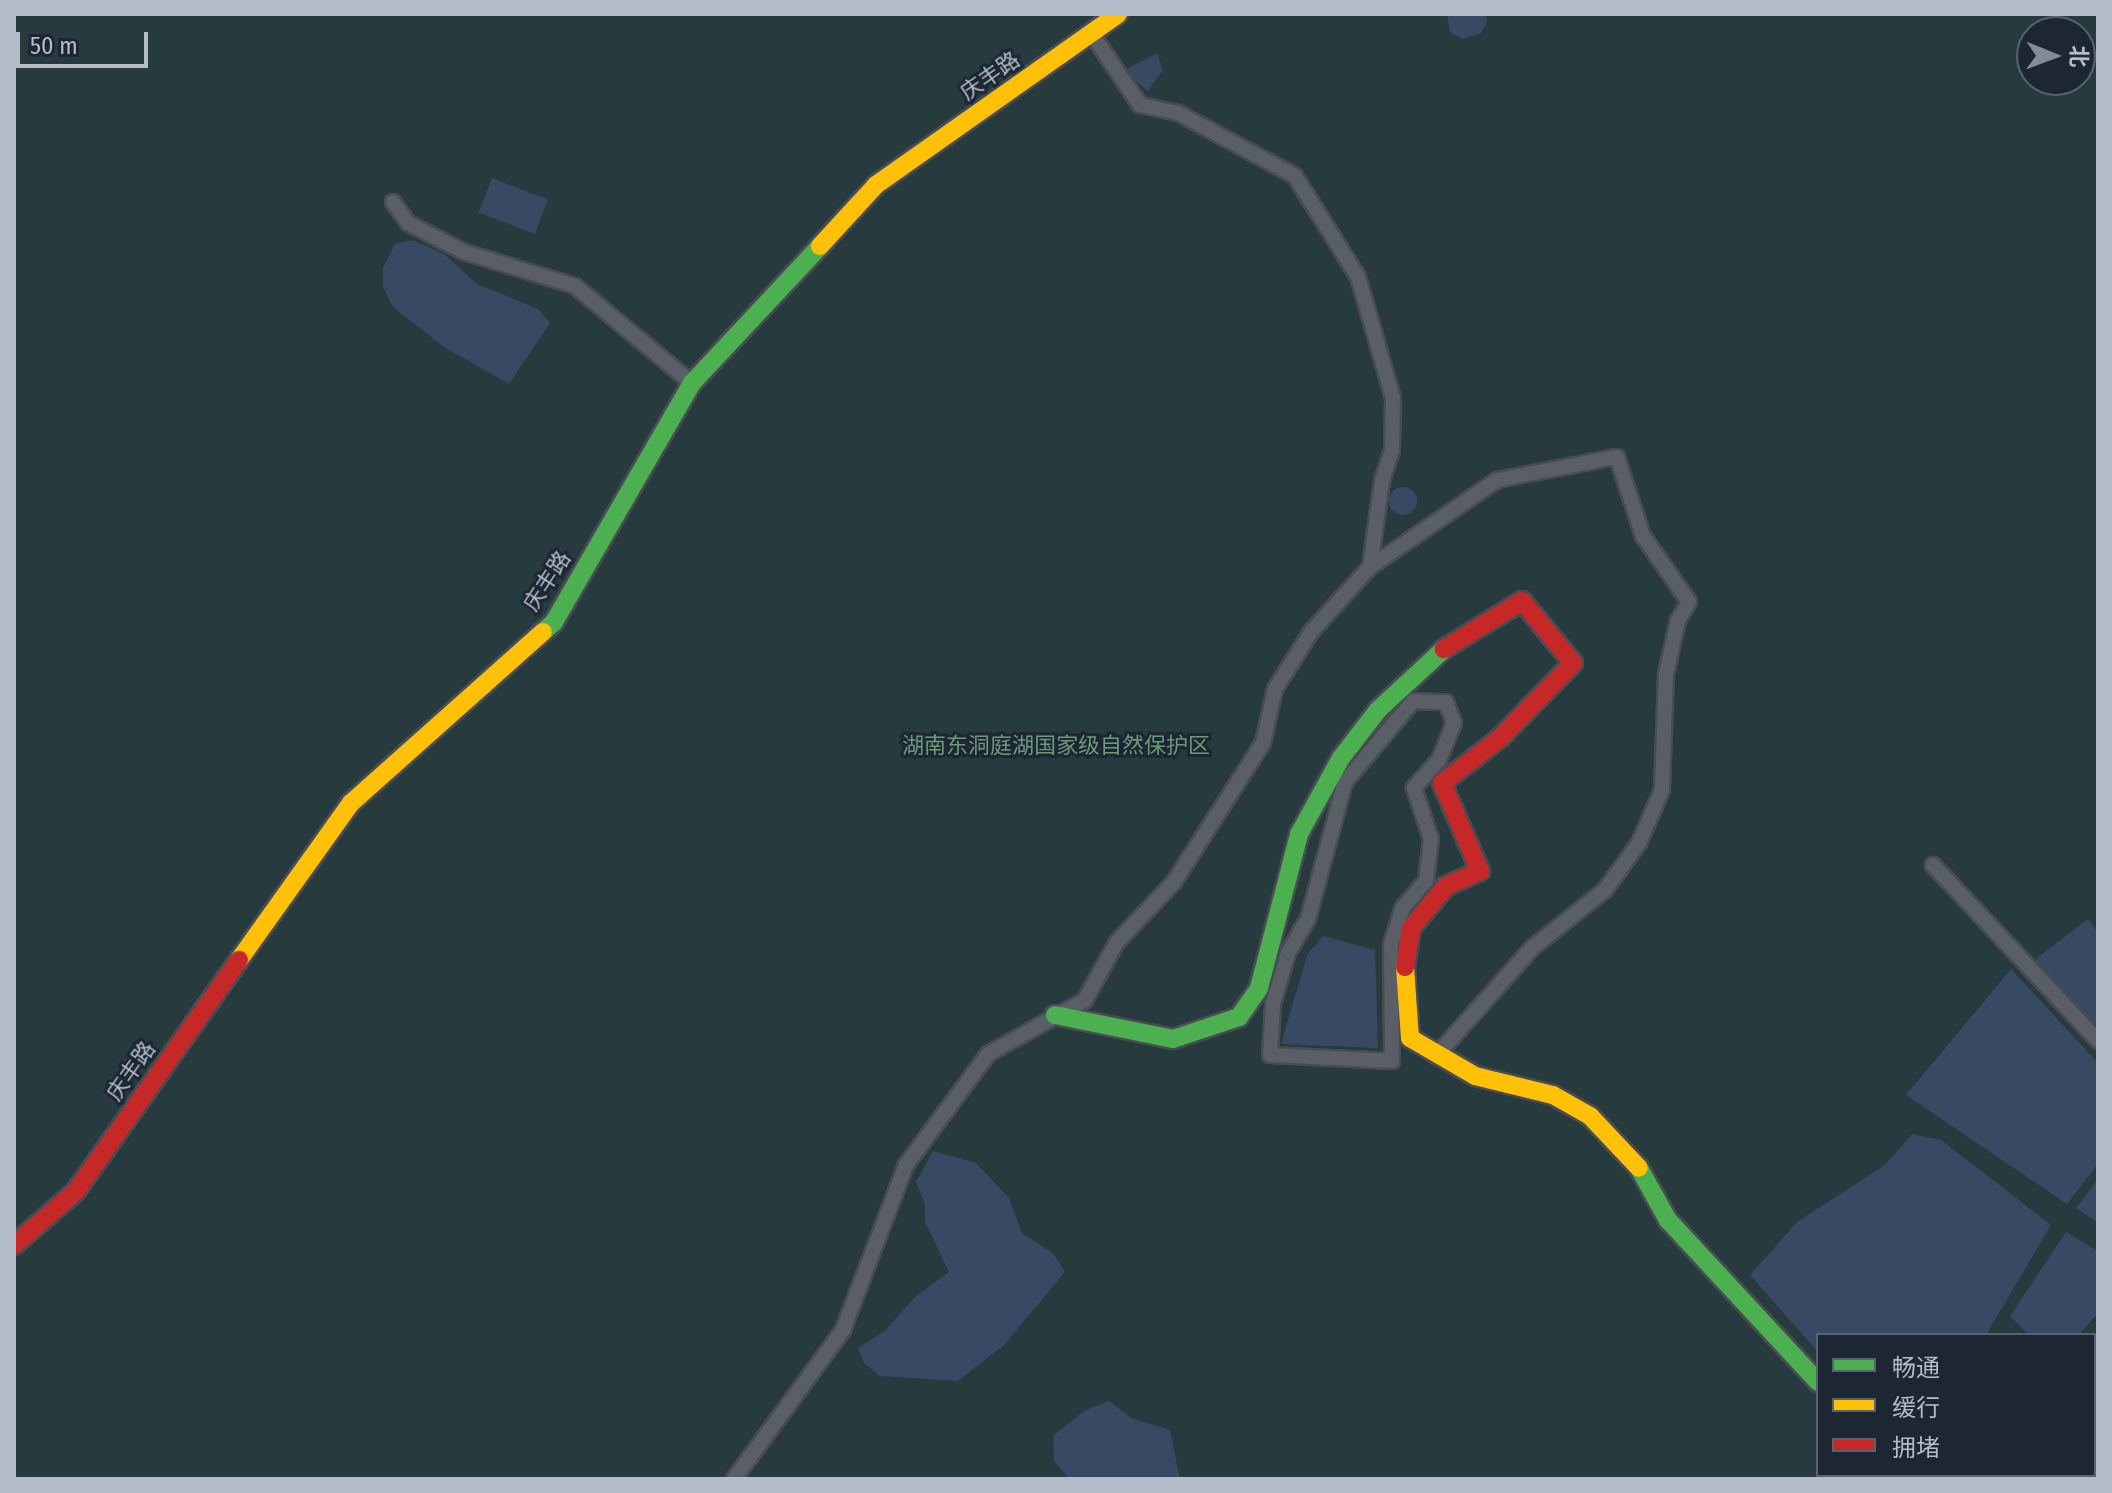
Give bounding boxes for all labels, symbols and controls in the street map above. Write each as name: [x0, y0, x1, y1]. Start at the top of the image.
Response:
scale bar: [20, 16, 152, 66]
north arrow: [2016, 16, 2096, 96]
text: 50 m: [30, 32, 78, 60]
text: 北: [2065, 45, 2092, 68]
street label: 庆丰路: [955, 46, 1025, 106]
street label: 庆丰路: [518, 546, 576, 616]
park label: 湖南东洞庭湖国家级自然保护区: [902, 733, 1210, 759]
street label: 庆丰路: [101, 1036, 161, 1106]
legend: [1816, 1333, 2096, 1477]
text: 畅通: [1892, 1354, 1940, 1382]
text: 缓行: [1892, 1394, 1940, 1422]
text: 拥堵: [1892, 1434, 1940, 1462]

